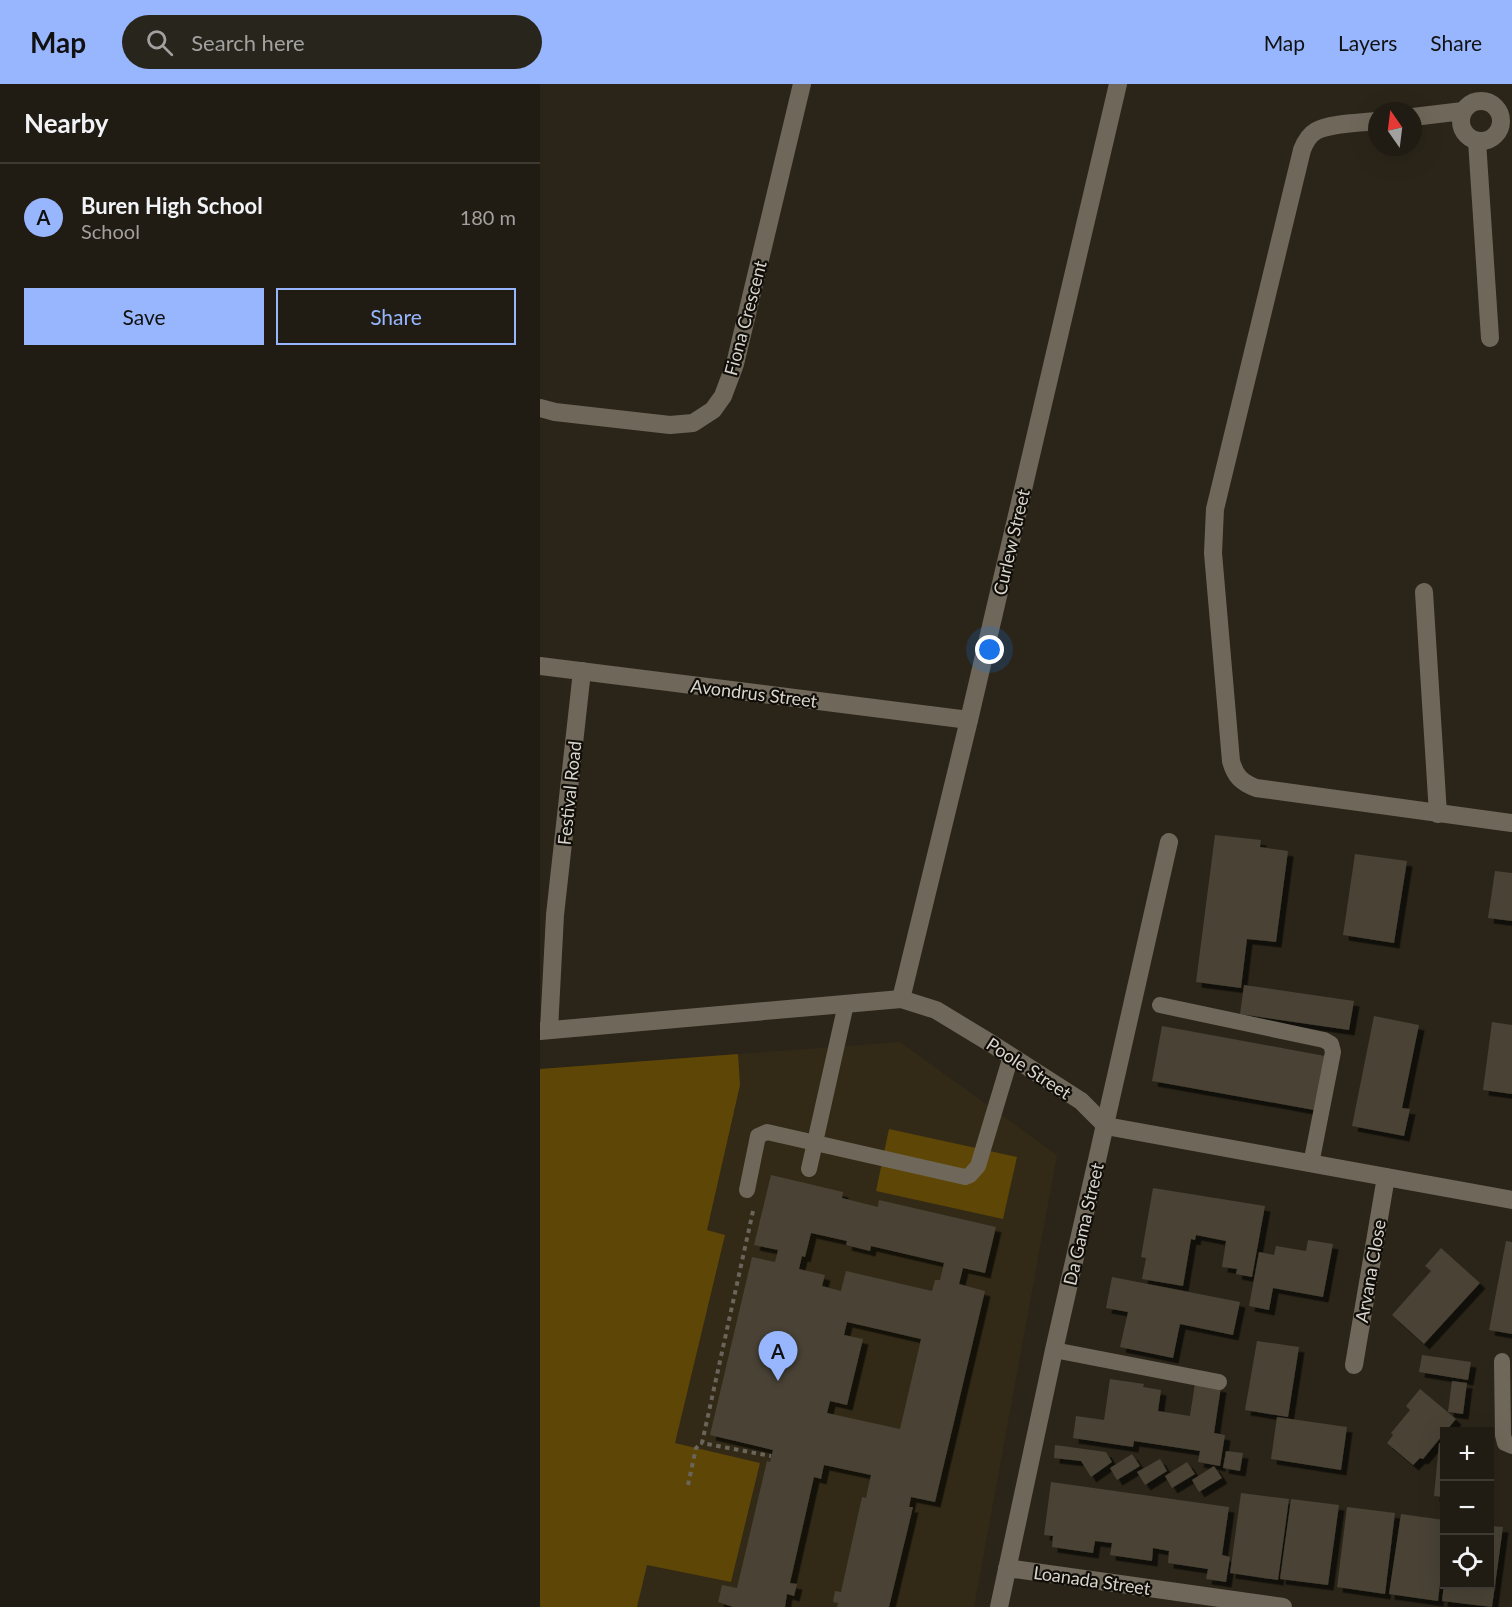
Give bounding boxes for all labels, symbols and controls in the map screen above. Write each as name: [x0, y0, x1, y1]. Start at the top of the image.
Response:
search box: [122, 15, 542, 69]
text: Map: [30, 25, 86, 59]
icon: search: [143, 26, 176, 59]
text: Search here: [191, 29, 305, 56]
text: Map: [1264, 30, 1305, 55]
text: Layers: [1338, 30, 1397, 55]
text: Share: [1430, 30, 1482, 55]
north arrow: [1368, 102, 1422, 156]
text: Nearby: [24, 107, 109, 139]
text: Buren High School: [81, 192, 263, 219]
text: A: [37, 205, 50, 229]
text: 180 m: [460, 205, 516, 229]
text: School: [81, 219, 140, 243]
street label: Fiona Crescent: [719, 258, 771, 378]
button: Save: [24, 288, 264, 345]
button: Share: [276, 288, 516, 345]
street label: Curlew Street: [988, 486, 1034, 597]
your location: [975, 635, 1004, 664]
street label: Avondrus Street: [690, 674, 819, 712]
street label: Festival Road: [553, 740, 585, 846]
street label: Poole Street: [983, 1032, 1076, 1104]
street label: Da Gama Street: [1058, 1160, 1108, 1287]
street label: Arvana Close: [1350, 1218, 1390, 1324]
pin: A: [758, 1332, 798, 1381]
map controls: [1440, 1427, 1494, 1589]
button: +: [1440, 1427, 1494, 1481]
button: −: [1440, 1481, 1494, 1535]
button: locate: [1440, 1535, 1494, 1589]
street label: Loanada Street: [1032, 1561, 1152, 1599]

